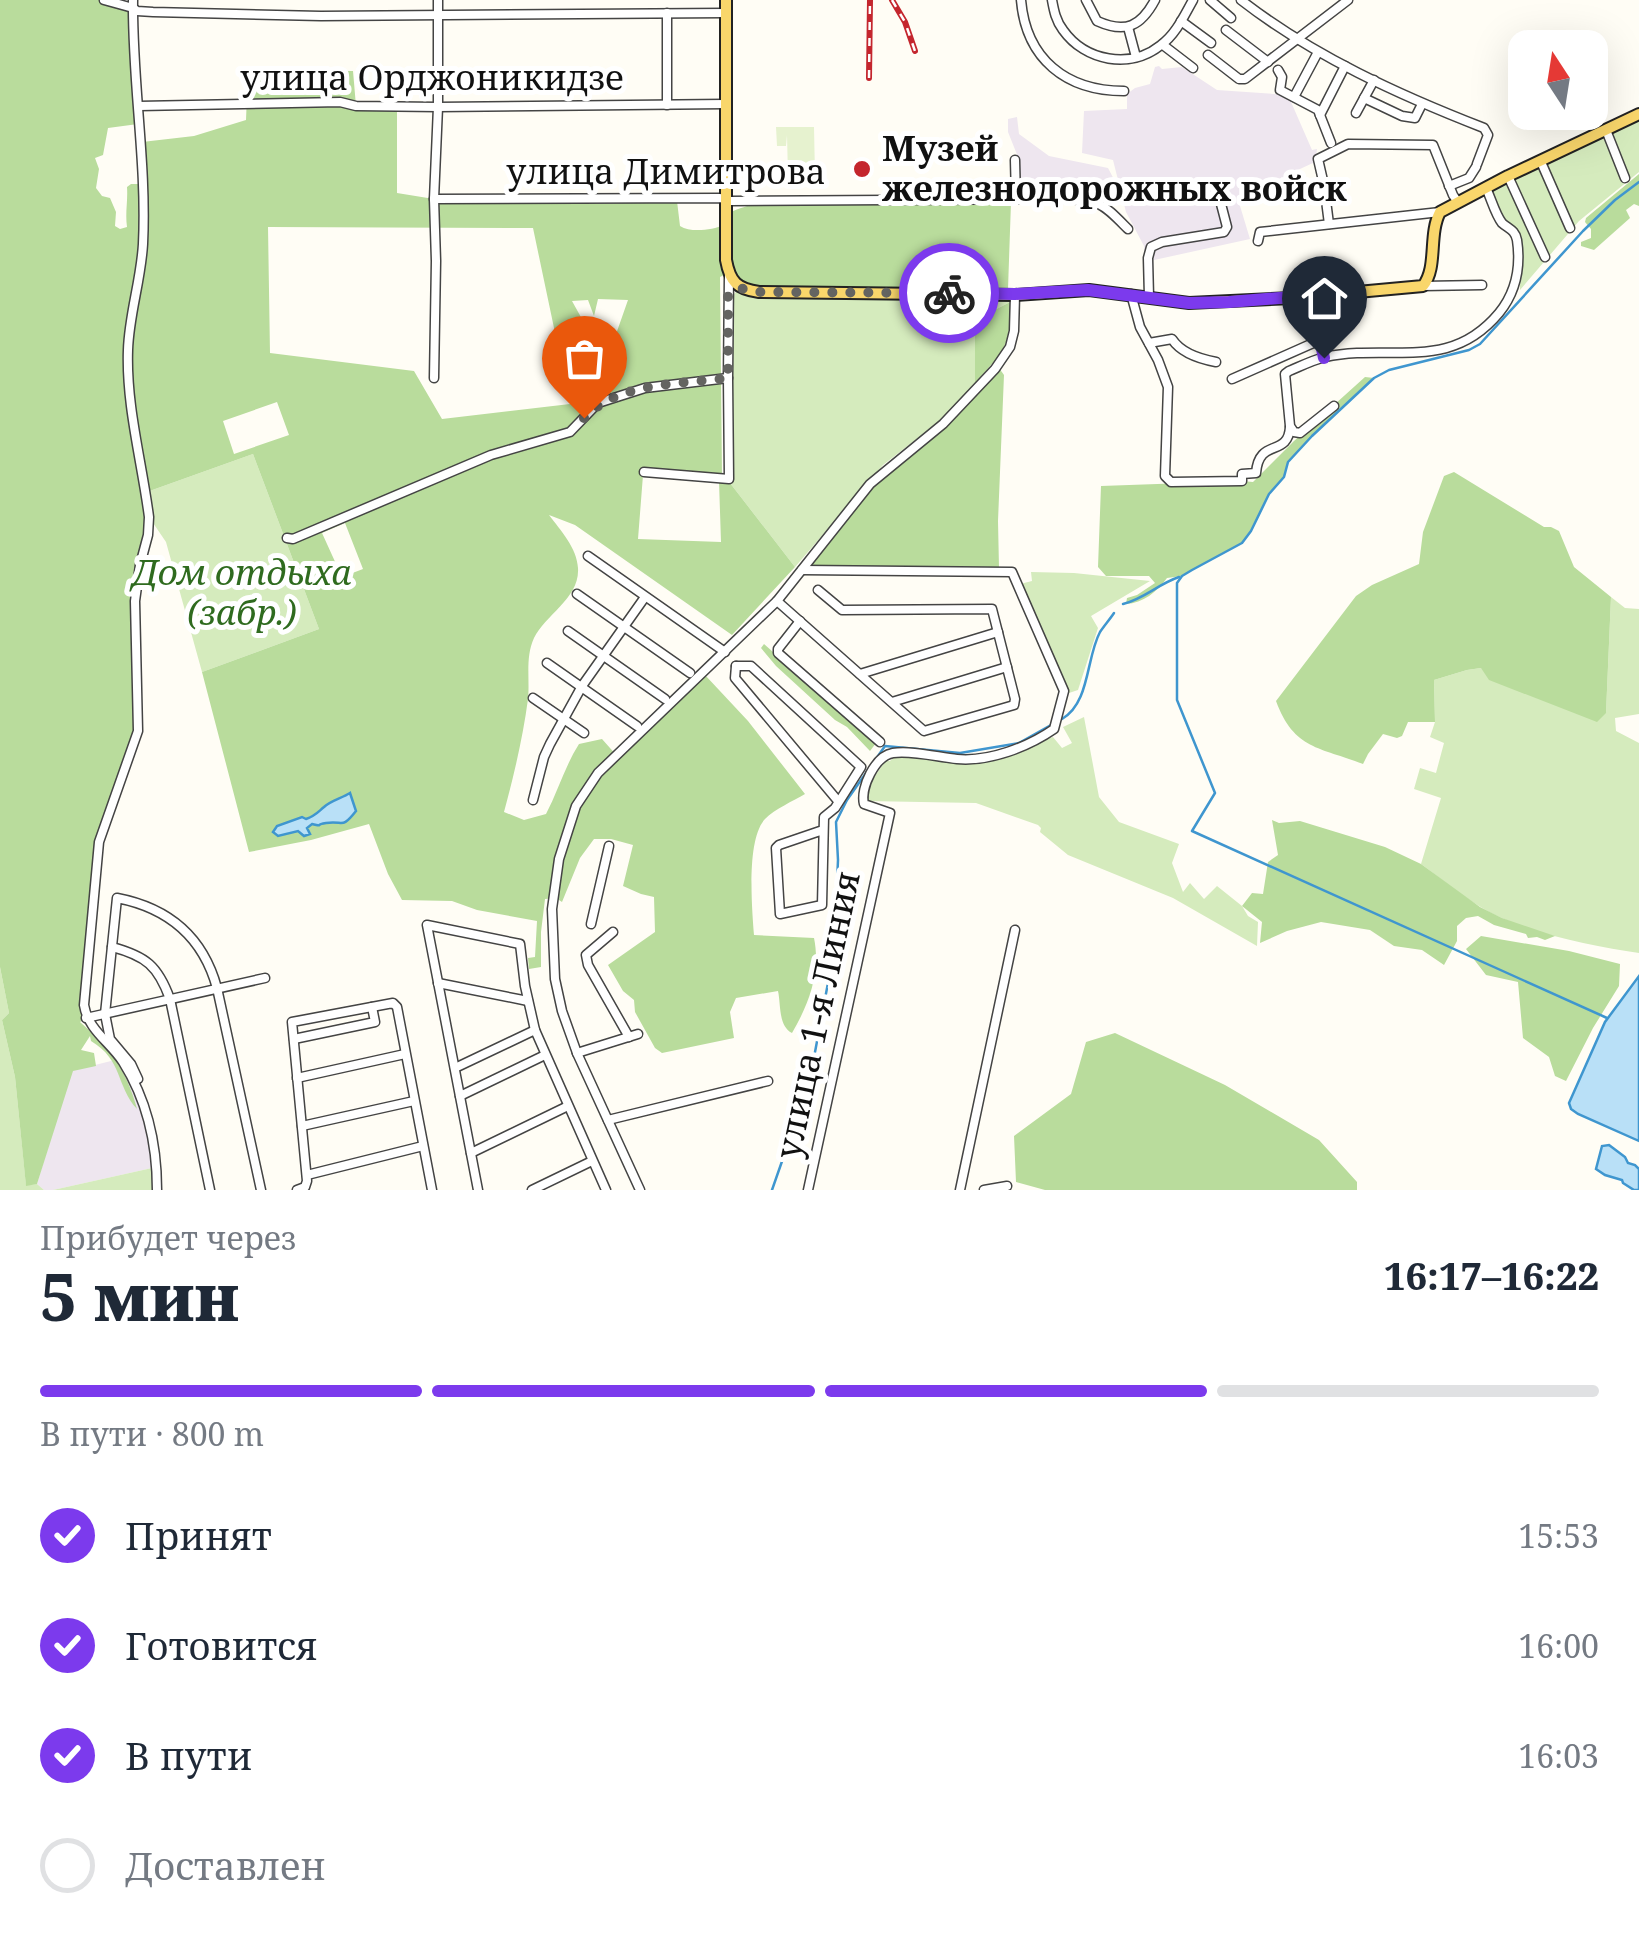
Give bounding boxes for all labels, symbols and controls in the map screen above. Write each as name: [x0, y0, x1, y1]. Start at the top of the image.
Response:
north arrow: [1508, 30, 1608, 130]
map controls: [1508, 30, 1608, 130]
street label: улица Орджоникидзе: [240, 53, 624, 100]
place label: Музей железнодорожных войск: [882, 124, 1347, 211]
street label: улица Димитрова: [506, 147, 826, 194]
marker: Музей железнодорожных войск: [851, 158, 873, 180]
courier: [899, 243, 999, 343]
pin: [1282, 256, 1367, 359]
icon: bike: [922, 266, 977, 321]
icon: home: [1297, 271, 1352, 326]
pin: [542, 316, 627, 419]
icon: bag: [557, 331, 612, 386]
park label: Дом отдыха (забр.): [129, 548, 352, 635]
street label: улица 1-я Линия: [763, 867, 870, 1163]
text: Прибудет через: [40, 1216, 296, 1259]
text: 16:17–16:22: [1384, 1249, 1599, 1301]
text: 5 мин: [40, 1252, 239, 1340]
text: В пути · 800 m: [40, 1412, 264, 1455]
icon: check: [40, 1508, 95, 1563]
text: Принят: [125, 1509, 272, 1561]
text: 15:53: [1518, 1514, 1599, 1557]
icon: check: [40, 1618, 95, 1673]
text: Готовится: [125, 1619, 318, 1671]
text: 16:00: [1518, 1624, 1599, 1667]
icon: check: [40, 1728, 95, 1783]
text: В пути: [125, 1729, 252, 1781]
text: 16:03: [1518, 1734, 1599, 1777]
text: Доставлен: [125, 1839, 326, 1891]

